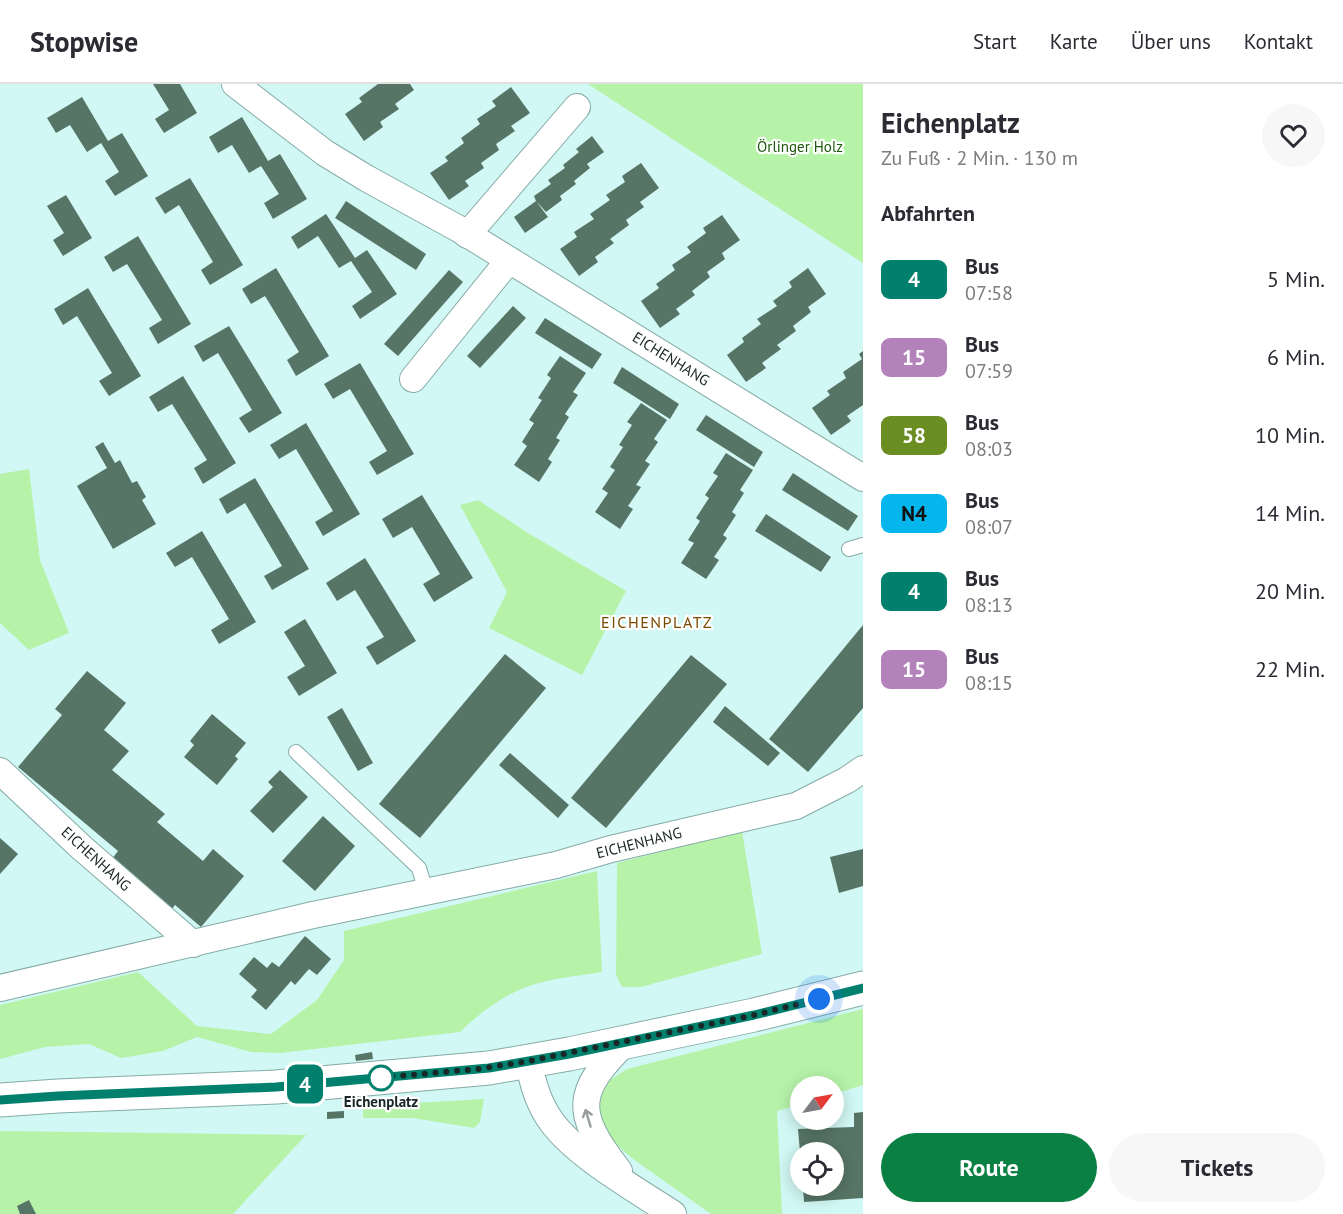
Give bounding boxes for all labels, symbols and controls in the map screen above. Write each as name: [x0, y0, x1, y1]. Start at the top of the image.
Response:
text: Stopwise: [30, 23, 138, 60]
text: Start: [973, 28, 1017, 55]
text: Karte: [1050, 28, 1098, 55]
text: Über uns: [1131, 28, 1211, 55]
text: Kontakt: [1244, 28, 1313, 55]
text: Eichenplatz: [881, 104, 1020, 141]
button: heart: [1262, 104, 1325, 167]
park label: Örlinger Holz: [757, 137, 843, 156]
text: Zu Fuß · 2 Min. · 130 m: [881, 145, 1078, 171]
text: Abfahrten: [881, 199, 975, 227]
text: Bus: [965, 252, 999, 280]
text: 5 Min.: [1267, 265, 1325, 293]
text: 4: [908, 266, 920, 293]
text: 07:58: [965, 280, 1013, 306]
street label: EICHENHANG: [629, 327, 713, 390]
text: Bus: [965, 330, 999, 358]
text: 6 Min.: [1267, 343, 1325, 371]
text: 15: [902, 344, 926, 371]
text: 07:59: [965, 358, 1013, 384]
text: Bus: [965, 408, 999, 436]
text: 10 Min.: [1255, 421, 1325, 449]
text: 58: [902, 422, 926, 449]
text: 08:03: [965, 436, 1013, 462]
text: Bus: [965, 486, 999, 514]
text: 14 Min.: [1255, 499, 1325, 527]
text: N4: [901, 500, 927, 527]
text: 08:07: [965, 514, 1013, 540]
text: Bus: [965, 564, 999, 592]
text: 20 Min.: [1255, 577, 1325, 605]
text: 4: [908, 578, 920, 605]
text: 08:13: [965, 592, 1013, 618]
district label: EICHENPLATZ: [601, 612, 713, 632]
text: Bus: [965, 642, 999, 670]
text: 22 Min.: [1255, 655, 1325, 683]
text: 15: [902, 656, 926, 683]
text: 08:15: [965, 670, 1013, 696]
street label: EICHENHANG: [58, 822, 135, 895]
street label: EICHENHANG: [594, 823, 684, 862]
your location: [804, 984, 834, 1014]
line badge: 4: [286, 1064, 324, 1104]
marker: Eichenplatz: [368, 1065, 394, 1091]
text: 4: [299, 1071, 311, 1098]
north arrow: [790, 1076, 844, 1130]
map controls: [790, 1076, 844, 1196]
place label: Eichenplatz: [344, 1092, 418, 1111]
one-way arrow: [582, 1109, 593, 1128]
button: Route: [881, 1133, 1097, 1202]
button: Tickets: [1109, 1133, 1325, 1202]
button: locate: [790, 1142, 844, 1196]

